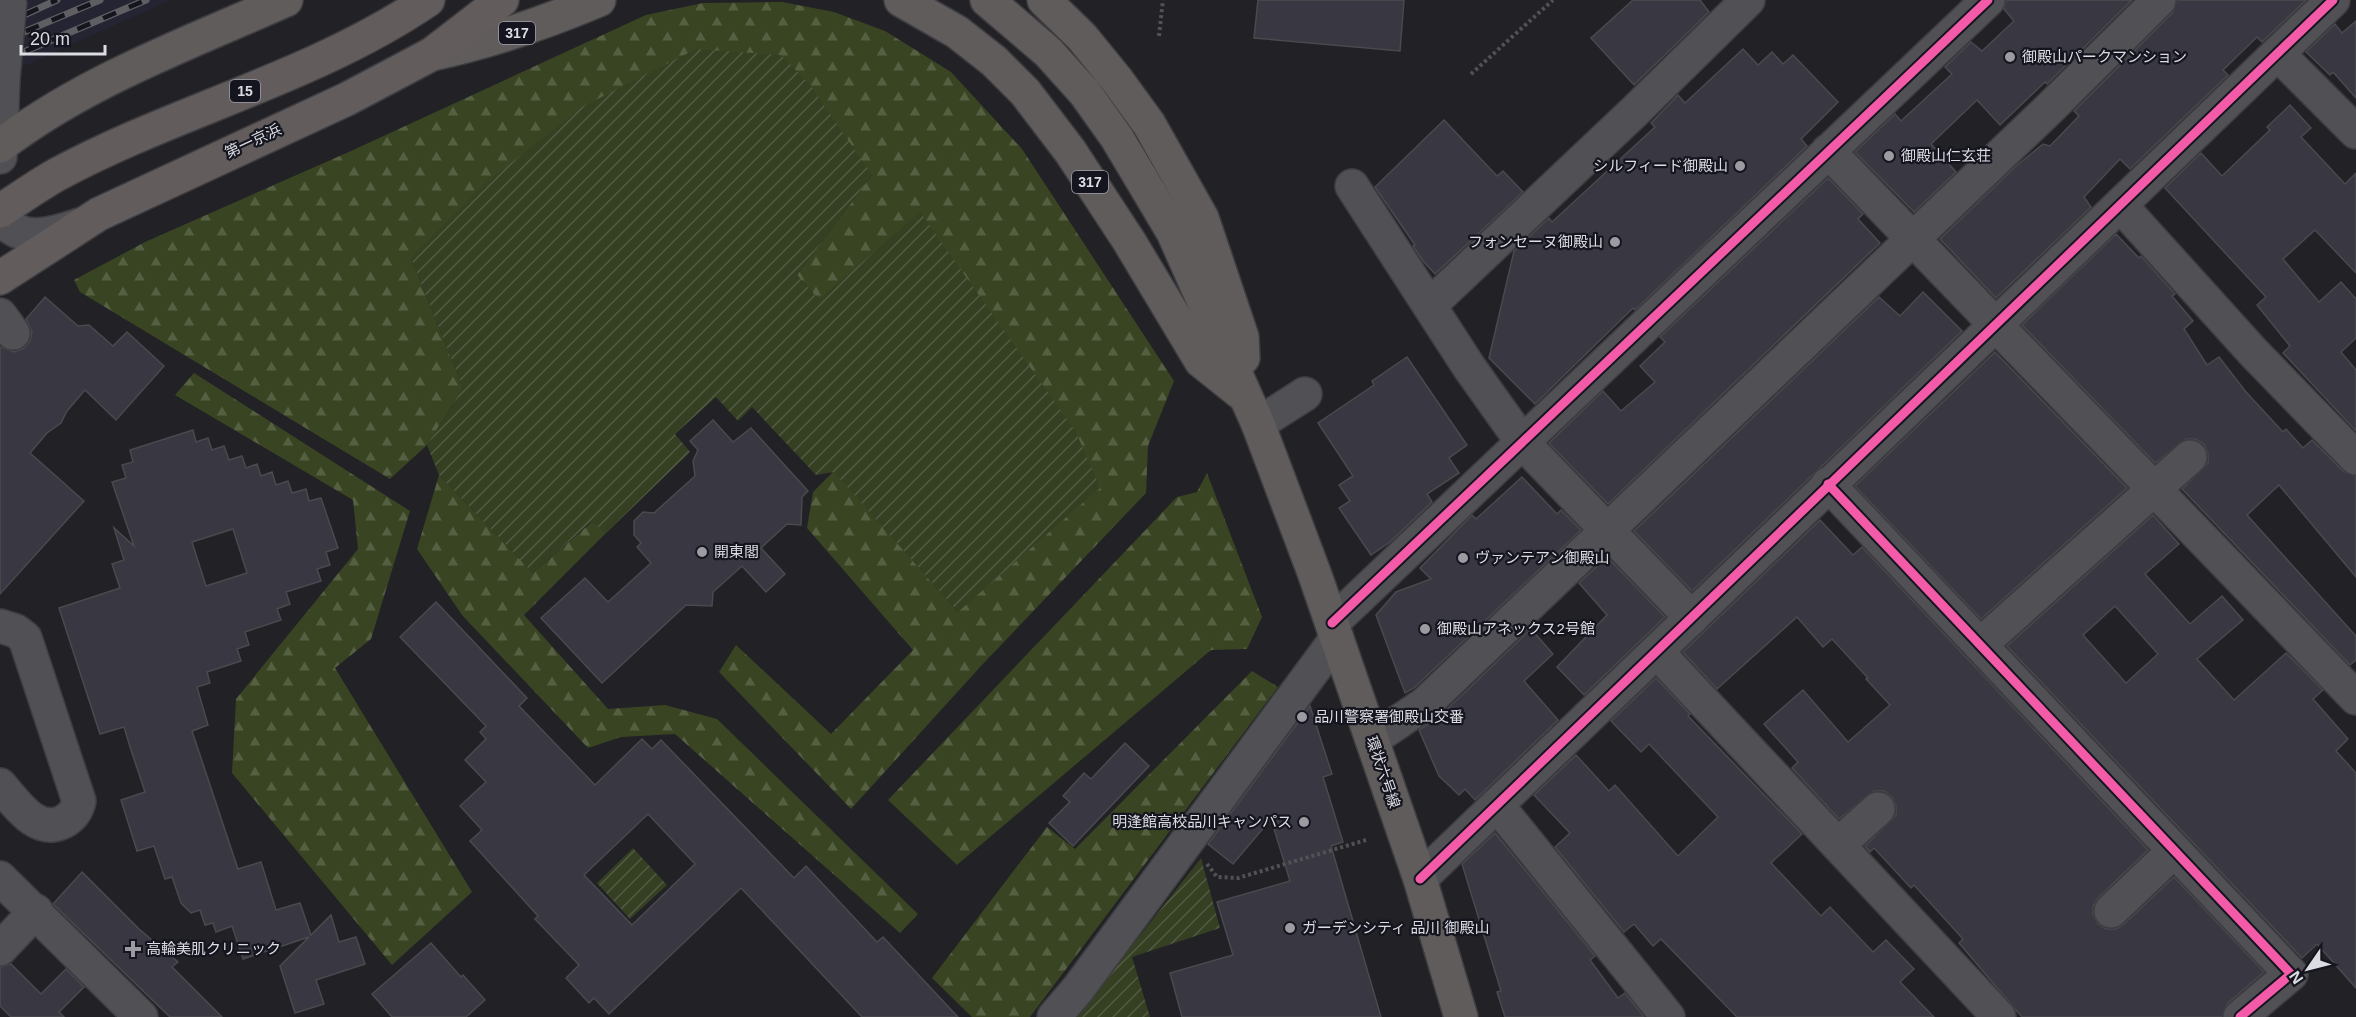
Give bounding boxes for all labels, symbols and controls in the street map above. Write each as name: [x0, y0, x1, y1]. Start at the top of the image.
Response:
scale bar: [21, 18, 105, 56]
road number: 317: [499, 22, 535, 44]
text: 20 m: [30, 29, 70, 49]
place label: 御殿山パークマンション: [2022, 48, 2187, 65]
marker: 御殿山パークマンション: [2003, 50, 2017, 64]
road number: 15: [230, 80, 260, 102]
street label: 第一京浜: [222, 120, 284, 161]
place label: 御殿山仁玄荘: [1901, 147, 1991, 164]
marker: 御殿山仁玄荘: [1882, 149, 1896, 163]
place label: シルフィード御殿山: [1593, 157, 1728, 174]
marker: シルフィード御殿山: [1733, 159, 1747, 173]
road number: 317: [1072, 171, 1108, 193]
place label: フォンセーヌ御殿山: [1468, 233, 1603, 250]
marker: フォンセーヌ御殿山: [1608, 235, 1622, 249]
place label: 開東閣: [714, 543, 759, 560]
marker: 開東閣: [695, 545, 709, 559]
place label: ヴァンテアン御殿山: [1475, 549, 1609, 566]
marker: ヴァンテアン御殿山: [1456, 551, 1470, 565]
place label: 御殿山アネックス2号館: [1437, 620, 1595, 637]
marker: 御殿山アネックス2号館: [1418, 622, 1432, 636]
place label: 品川警察署御殿山交番: [1314, 708, 1464, 725]
marker: 品川警察署御殿山交番: [1295, 710, 1309, 724]
street label: 環状六号線: [1363, 734, 1404, 810]
place label: 明逢館高校品川キャンパス: [1112, 813, 1292, 830]
marker: 明逢館高校品川キャンパス: [1297, 815, 1311, 829]
place label: ガーデンシティ 品川 御殿山: [1302, 919, 1489, 936]
marker: ガーデンシティ 品川 御殿山: [1283, 921, 1297, 935]
north arrow: [2278, 939, 2338, 999]
marker: 高輪美肌クリニック: [124, 940, 142, 958]
place label: 高輪美肌クリニック: [146, 940, 281, 957]
text: N: [2286, 968, 2306, 987]

